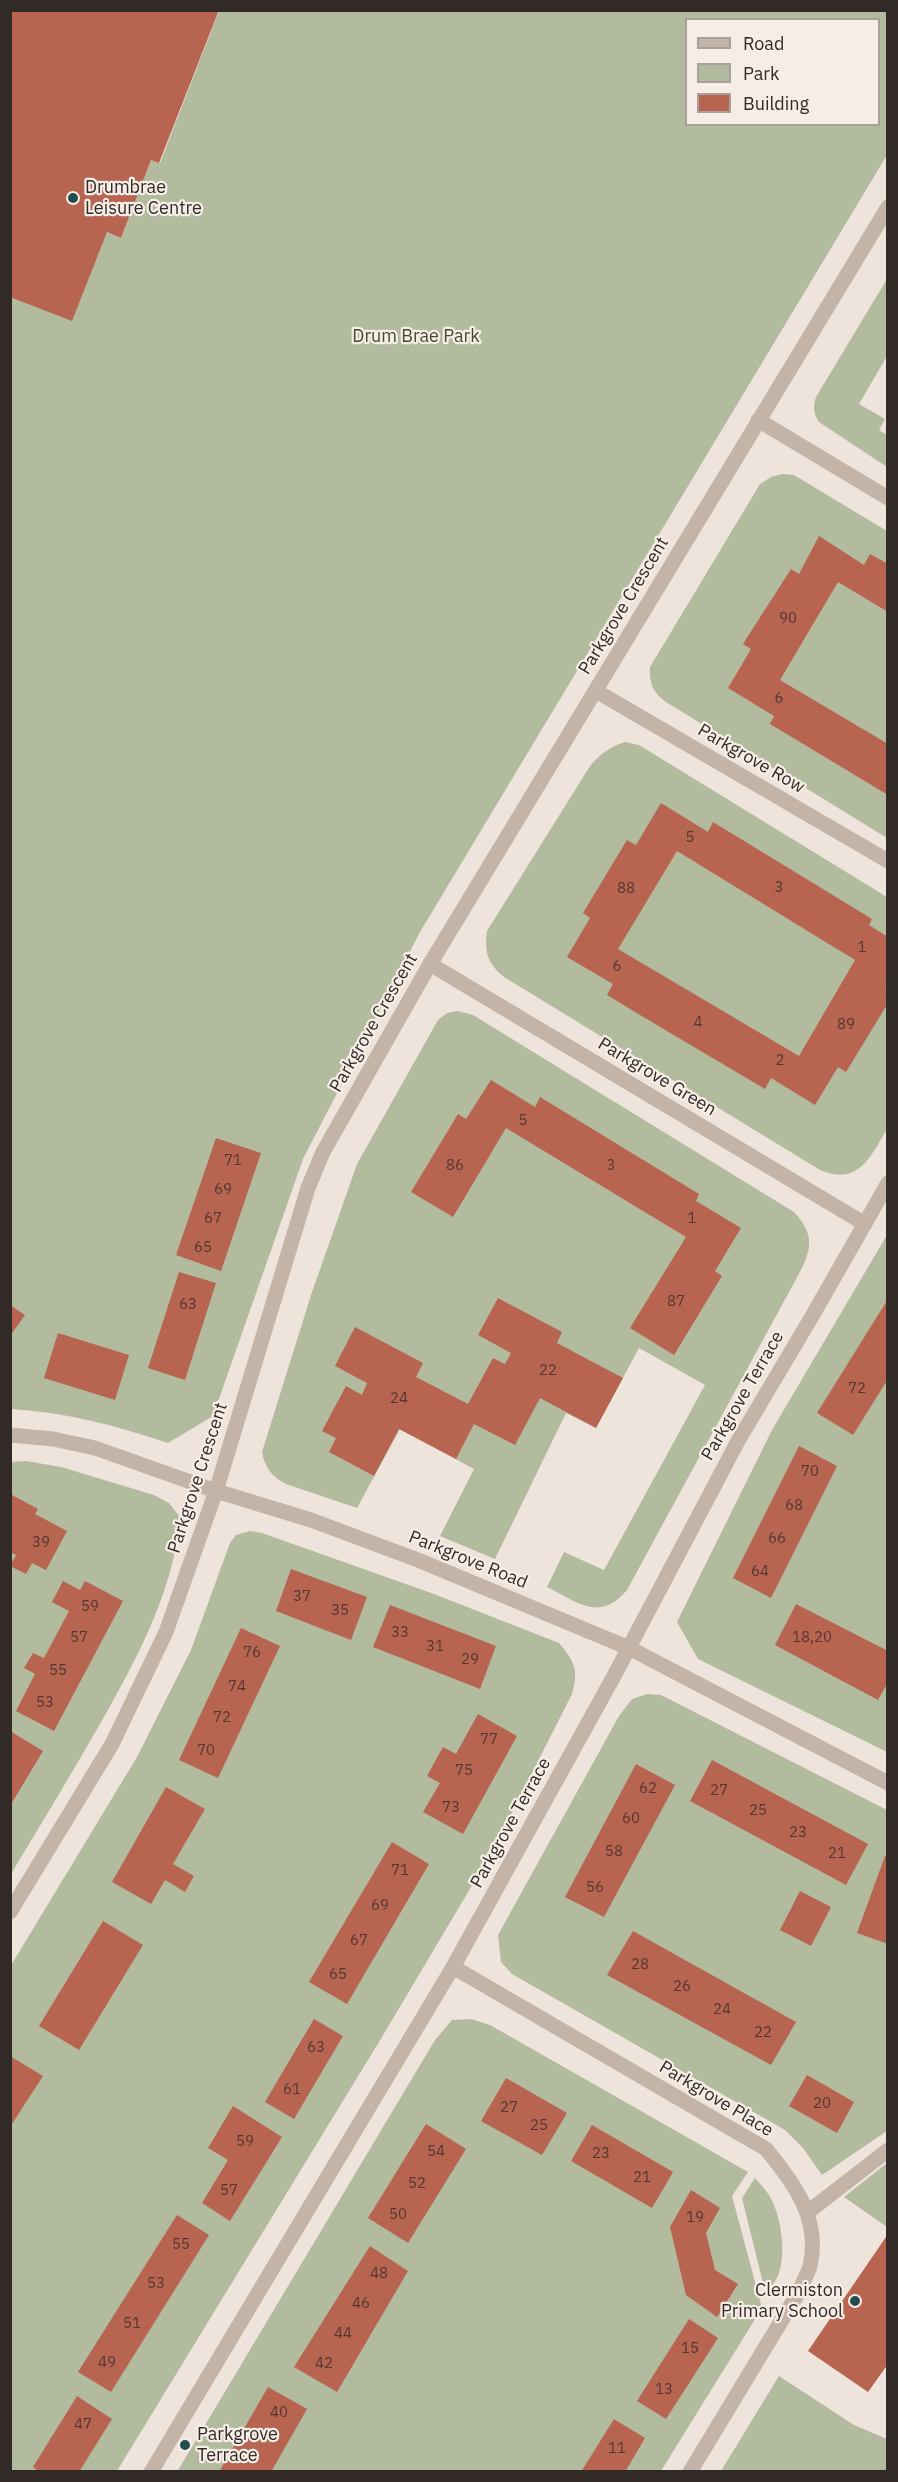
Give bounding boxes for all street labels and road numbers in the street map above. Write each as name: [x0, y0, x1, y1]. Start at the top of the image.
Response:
street label: Parkgrove Crescent: [574, 533, 674, 679]
street label: Parkgrove Row: [694, 720, 808, 798]
street label: Parkgrove Crescent: [325, 950, 423, 1096]
street label: Parkgrove Green: [594, 1033, 720, 1121]
street label: Parkgrove Terrace: [697, 1328, 789, 1464]
street label: Parkgrove Crescent: [164, 1400, 232, 1556]
street label: Parkgrove Road: [405, 1526, 531, 1594]
street label: Parkgrove Terrace: [466, 1754, 556, 1892]
street label: Parkgrove Place: [655, 2056, 777, 2142]

